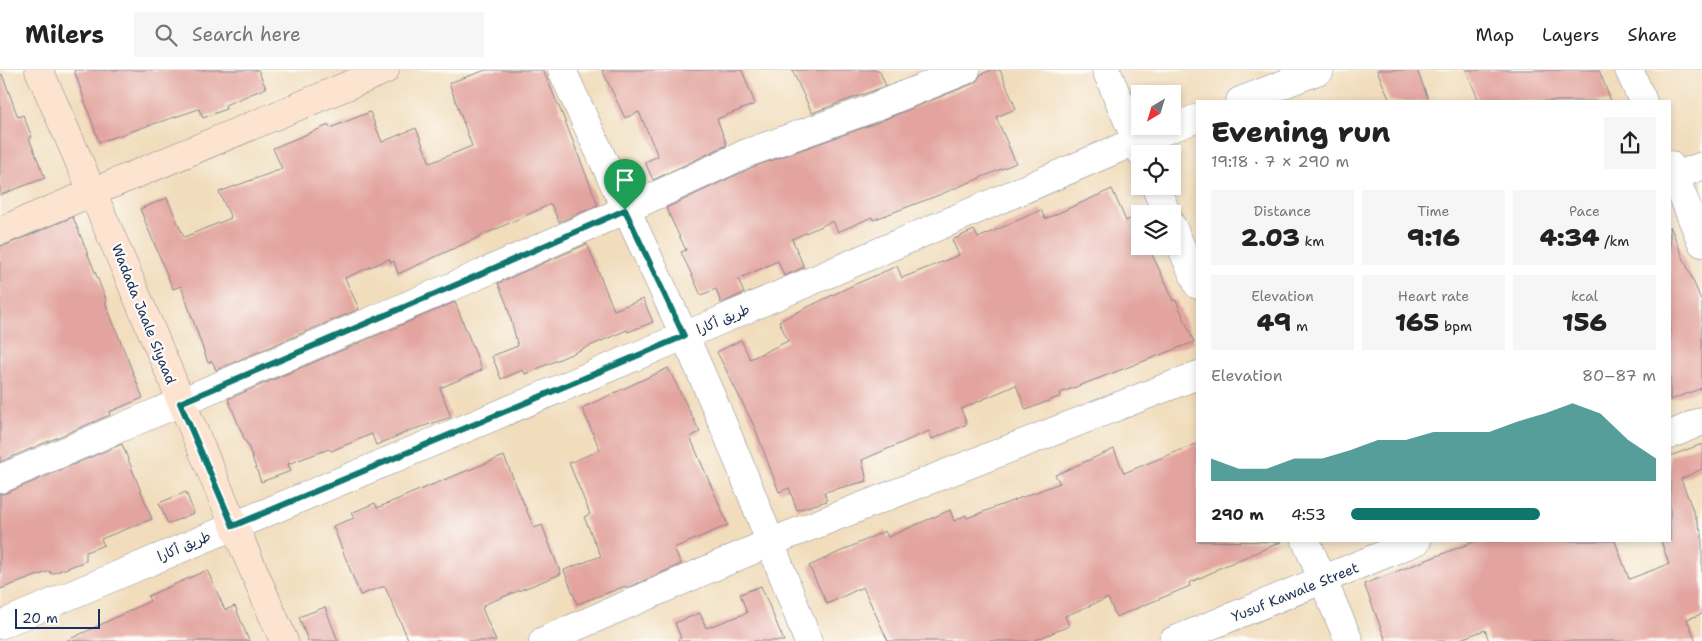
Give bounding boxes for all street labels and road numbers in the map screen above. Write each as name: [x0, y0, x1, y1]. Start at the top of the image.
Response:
street label: Wadada Jaale Siyaad: [108, 241, 180, 387]
street label: طريق أكارا: [694, 300, 752, 338]
street label: طريق أكارا: [155, 527, 213, 565]
street label: Yusuf Kawale Street: [1229, 558, 1361, 626]

